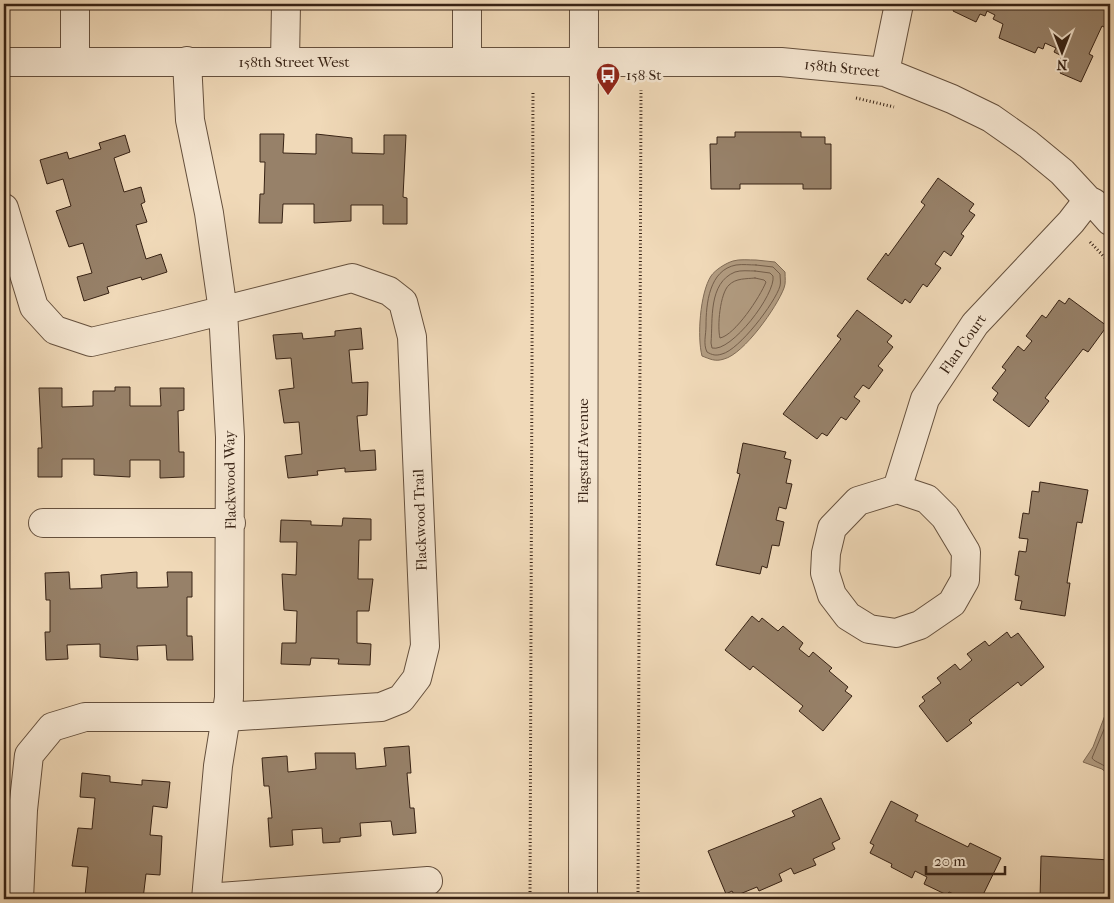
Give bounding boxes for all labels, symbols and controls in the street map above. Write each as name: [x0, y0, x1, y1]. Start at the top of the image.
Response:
north arrow: [1036, 28, 1086, 78]
street label: 158th Street West: [238, 53, 350, 71]
street label: 158th Street: [803, 55, 881, 81]
text: N: [1056, 56, 1067, 73]
bus stop icon: 158 St: [595, 62, 621, 96]
place label: 158 St: [626, 66, 662, 84]
street label: Flan Court: [936, 310, 991, 377]
street label: Flagstaff Avenue: [574, 398, 592, 504]
street label: Flackwood Way: [220, 429, 240, 530]
street label: Flackwood Trail: [409, 469, 431, 571]
scale bar: [926, 843, 1005, 875]
text: 20 m: [934, 852, 966, 870]

